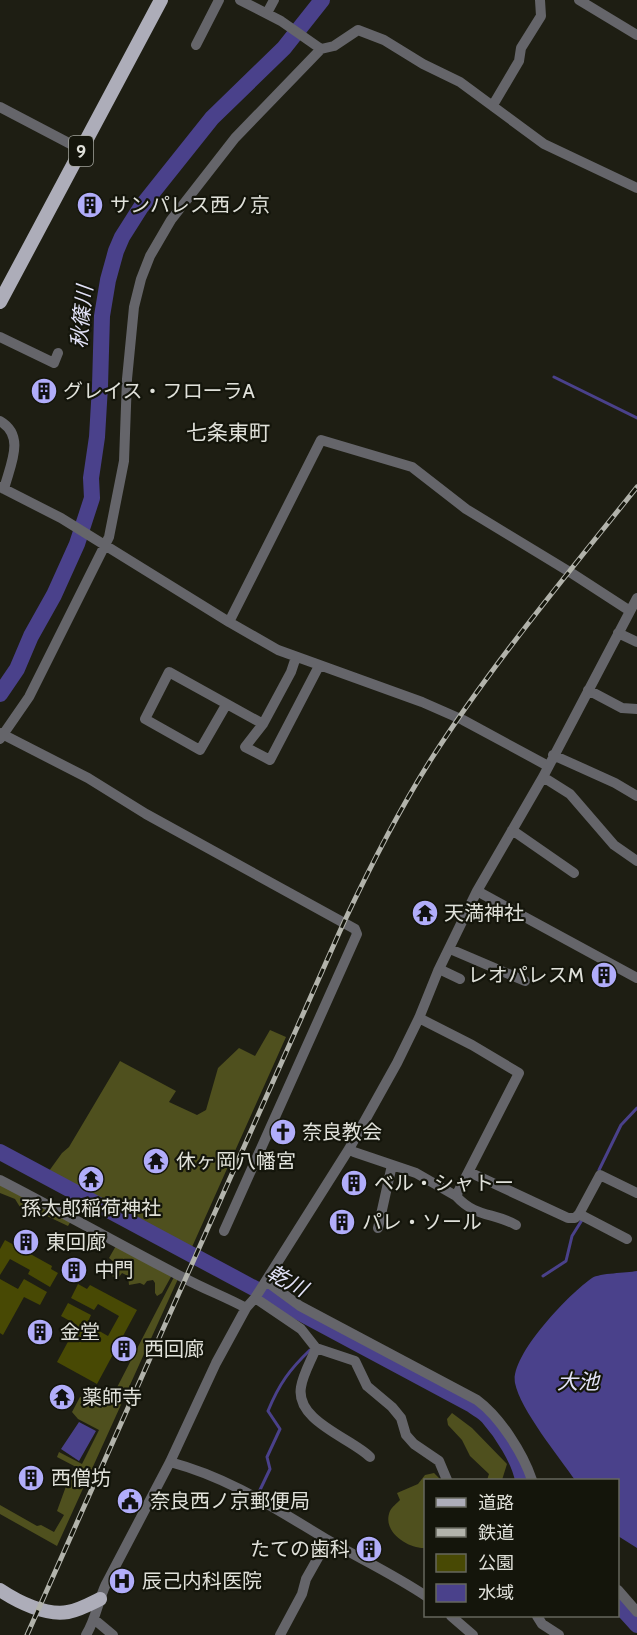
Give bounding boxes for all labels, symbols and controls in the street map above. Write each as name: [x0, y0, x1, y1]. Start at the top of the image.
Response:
road number: 9: [69, 136, 93, 166]
building icon: サンパレス西ノ京: [75, 190, 105, 220]
place label: サンパレス西ノ京: [110, 193, 270, 217]
water label: 秋篠川: [66, 282, 97, 350]
building icon: グレイス・フローラA: [29, 376, 59, 406]
place label: グレイス・フローラA: [63, 379, 255, 403]
district label: 七条東町: [186, 420, 270, 445]
temple icon: 天満神社: [410, 898, 440, 928]
place label: 天満神社: [444, 901, 524, 925]
building icon: レオパレスM: [589, 960, 619, 990]
place label: レオパレスM: [468, 963, 584, 987]
church icon: 奈良教会: [268, 1117, 298, 1147]
place label: 奈良教会: [302, 1120, 382, 1144]
temple icon: 休ヶ岡八幡宮: [141, 1146, 171, 1176]
place label: 休ヶ岡八幡宮: [176, 1149, 296, 1173]
temple icon: 孫太郎稲荷神社: [76, 1164, 106, 1194]
building icon: ベル・シャトー: [339, 1168, 369, 1198]
place label: ベル・シャトー: [374, 1171, 514, 1195]
place label: 孫太郎稲荷神社: [21, 1196, 161, 1220]
building icon: パレ・ソール: [327, 1207, 357, 1237]
place label: パレ・ソール: [362, 1210, 482, 1234]
building icon: 東回廊: [11, 1227, 41, 1257]
place label: 東回廊: [46, 1230, 106, 1254]
building icon: 中門: [59, 1255, 89, 1285]
place label: 中門: [94, 1258, 134, 1282]
water label: 乾川: [263, 1260, 313, 1302]
building icon: 金堂: [25, 1317, 55, 1347]
place label: 金堂: [60, 1320, 100, 1344]
building icon: 西回廊: [109, 1334, 139, 1364]
place label: 西回廊: [144, 1337, 204, 1361]
water label: 大池: [557, 1369, 601, 1394]
temple icon: 薬師寺: [47, 1382, 77, 1412]
place label: 薬師寺: [82, 1385, 142, 1409]
building icon: 西僧坊: [16, 1463, 46, 1493]
place label: 西僧坊: [51, 1466, 111, 1490]
legend: [424, 1479, 619, 1617]
public building icon: 奈良西ノ京郵便局: [115, 1486, 145, 1516]
place label: 奈良西ノ京郵便局: [150, 1489, 310, 1513]
text: 道路: [478, 1492, 514, 1514]
text: 鉄道: [478, 1522, 514, 1544]
building icon: たての歯科: [354, 1534, 384, 1564]
place label: たての歯科: [250, 1537, 350, 1561]
text: 公園: [478, 1552, 514, 1574]
hospital icon: 辰己内科医院: [107, 1566, 137, 1596]
place label: 辰己内科医院: [142, 1569, 262, 1593]
text: 水域: [478, 1582, 514, 1604]

